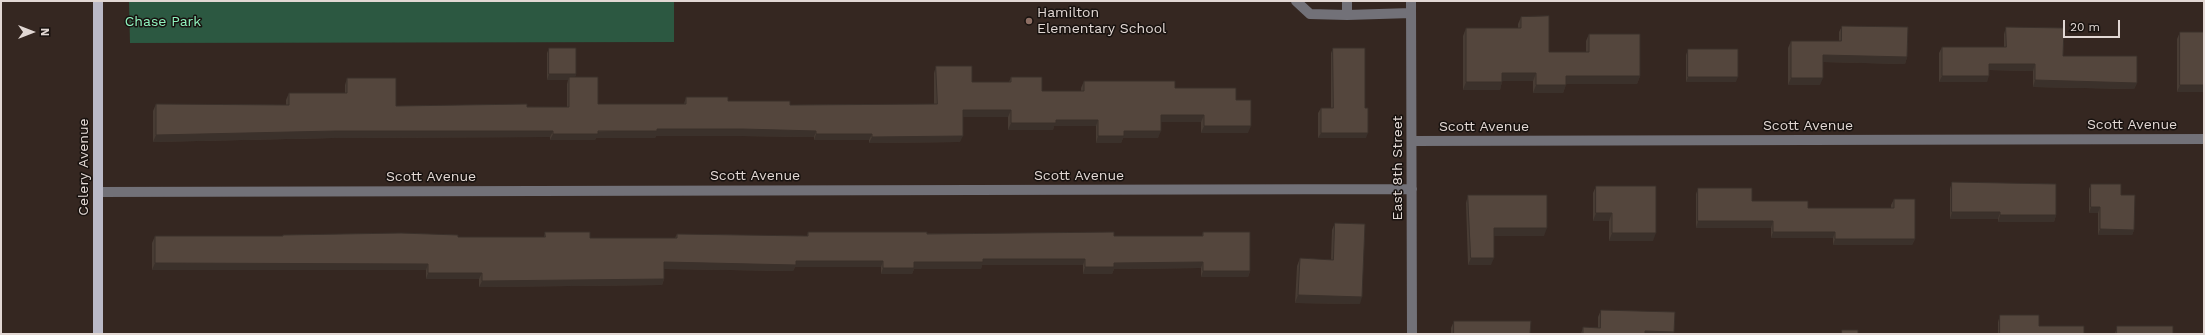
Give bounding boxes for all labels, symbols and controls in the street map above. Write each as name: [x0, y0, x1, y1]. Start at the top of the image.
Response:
place label: Hamilton Elementary School: [1037, 5, 1166, 38]
north arrow: [12, 12, 52, 52]
scale bar: [2065, 12, 2122, 38]
park label: Chase Park: [125, 14, 201, 30]
marker: Hamilton Elementary School: [1024, 16, 1034, 26]
text: 20 m: [2070, 20, 2100, 34]
text: N: [38, 28, 51, 36]
street label: East 8th Street: [1390, 116, 1406, 220]
street label: Scott Avenue: [2087, 117, 2177, 133]
street label: Celery Avenue: [76, 118, 92, 216]
street label: Scott Avenue: [1763, 118, 1853, 134]
street label: Scott Avenue: [1439, 119, 1529, 135]
street label: Scott Avenue: [710, 168, 800, 184]
street label: Scott Avenue: [1034, 168, 1124, 184]
street label: Scott Avenue: [386, 169, 476, 185]

